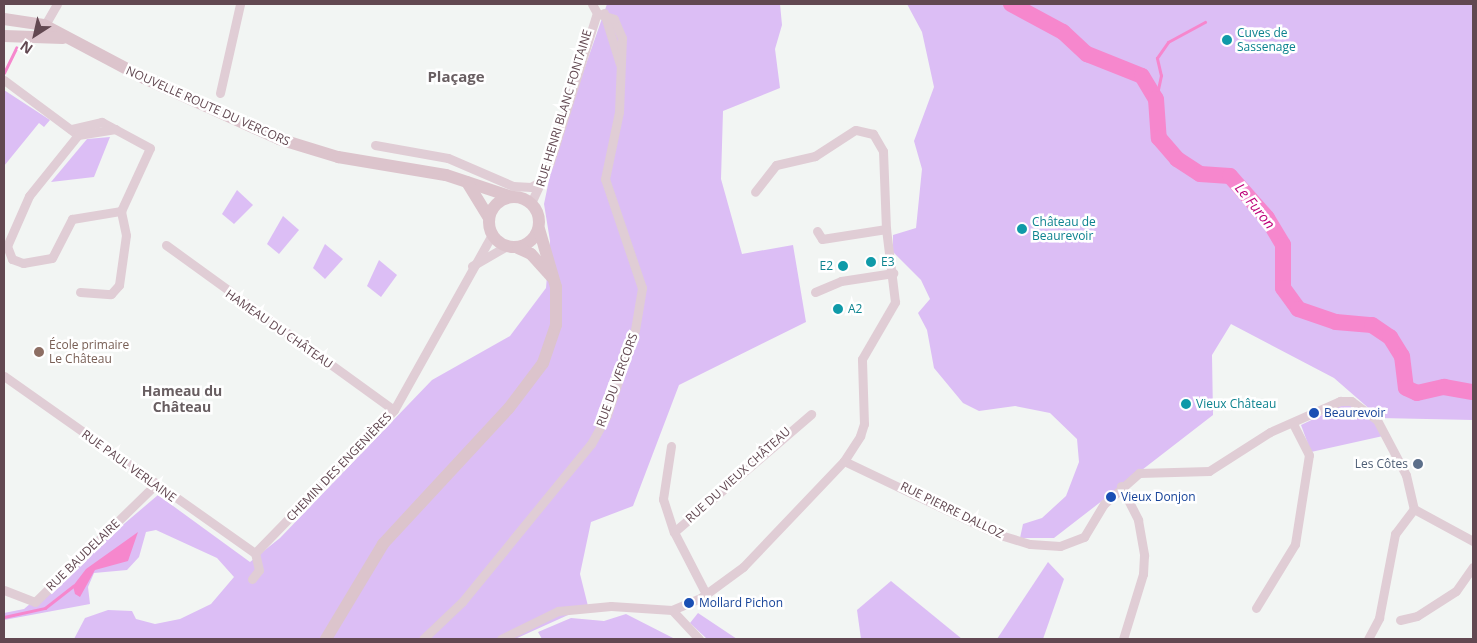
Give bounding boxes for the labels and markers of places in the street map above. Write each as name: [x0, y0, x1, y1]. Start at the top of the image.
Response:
place label: Cuves de Sassenage: [1237, 26, 1296, 54]
marker: Cuves de Sassenage: [1221, 34, 1233, 46]
place label: Château de Beaurevoir: [1032, 215, 1096, 243]
marker: Château de Beaurevoir: [1016, 223, 1028, 235]
place label: E3: [881, 255, 895, 269]
marker: E3: [865, 256, 877, 268]
place label: E2: [819, 259, 833, 273]
marker: E2: [837, 260, 849, 272]
place label: A2: [848, 302, 862, 316]
marker: A2: [832, 303, 844, 315]
place label: École primaire Le Château: [49, 338, 129, 366]
marker: École primaire Le Château: [33, 346, 45, 358]
place label: Vieux Château: [1196, 397, 1276, 411]
marker: Vieux Château: [1180, 398, 1192, 410]
place label: Beaurevoir: [1324, 406, 1385, 420]
marker: Beaurevoir: [1308, 407, 1320, 419]
place label: Les Côtes: [1355, 457, 1408, 471]
marker: Les Côtes: [1412, 458, 1424, 470]
place label: Vieux Donjon: [1121, 490, 1196, 504]
marker: Vieux Donjon: [1105, 491, 1117, 503]
place label: Mollard Pichon: [699, 596, 783, 610]
marker: Mollard Pichon: [683, 597, 695, 609]

